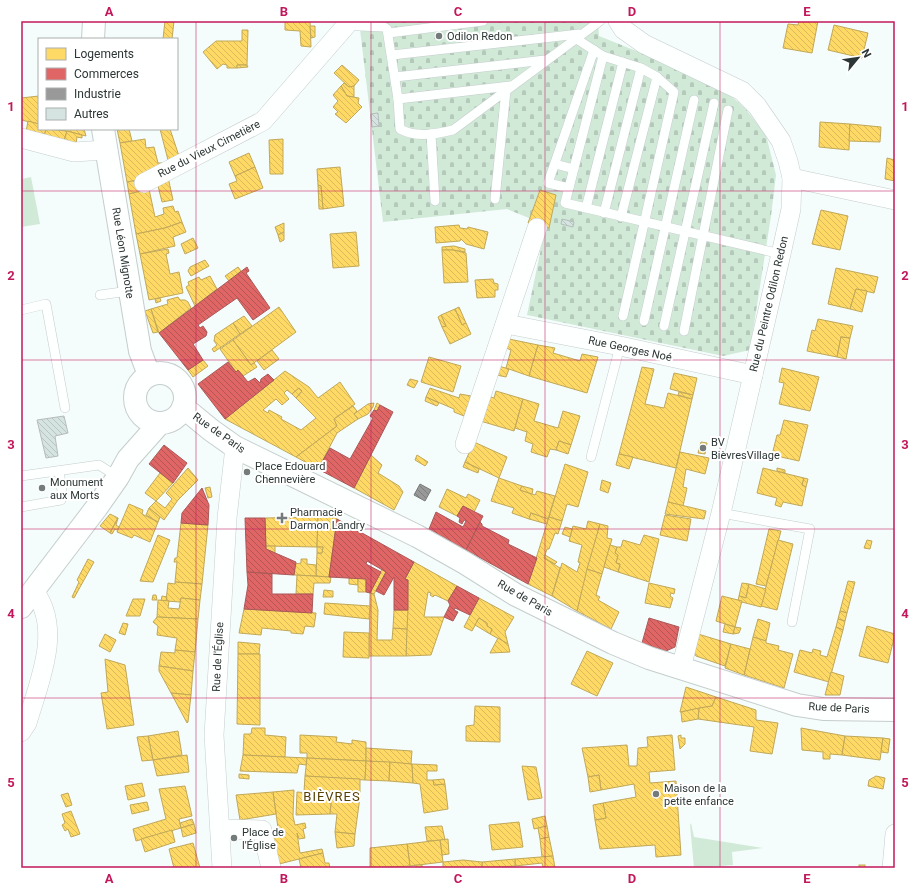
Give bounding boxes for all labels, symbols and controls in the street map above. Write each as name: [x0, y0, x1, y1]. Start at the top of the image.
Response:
text: A: [105, 4, 114, 19]
text: B: [280, 4, 288, 19]
text: C: [454, 4, 463, 19]
text: D: [628, 4, 636, 19]
text: E: [803, 4, 811, 19]
place label: Odilon Redon: [447, 30, 512, 43]
marker: Odilon Redon: [434, 31, 444, 41]
legend: [38, 38, 178, 130]
north arrow: [838, 38, 878, 78]
text: Logements: [74, 47, 134, 61]
text: N: [859, 47, 874, 60]
text: Commerces: [74, 67, 139, 81]
text: Industrie: [74, 87, 121, 101]
text: 1: [7, 99, 15, 114]
text: 1: [901, 99, 909, 114]
text: Autres: [74, 107, 109, 121]
street label: Rue du Vieux Cimetière: [156, 117, 262, 180]
street label: Rue Léon Mignotte: [109, 207, 137, 300]
street label: Rue du Peintre Odilon Redon: [747, 235, 791, 373]
text: 2: [7, 268, 15, 283]
text: 2: [901, 268, 909, 283]
street label: Rue Georges Noé: [587, 334, 673, 364]
street label: Rue de Paris: [190, 410, 248, 456]
place label: BV BièvresVillage: [711, 436, 780, 462]
text: 3: [7, 437, 15, 452]
text: 3: [901, 437, 909, 452]
marker: BV BièvresVillage: [698, 443, 708, 453]
place label: Place Edouard Chennevière: [255, 460, 325, 486]
marker: Place Edouard Chennevière: [242, 467, 252, 477]
place label: Monument aux Morts: [50, 476, 104, 502]
marker: Monument aux Morts: [37, 483, 47, 493]
place label: Pharmacie Darmon Landry: [290, 506, 366, 532]
marker: Pharmacie Darmon Landry: [277, 513, 287, 523]
street label: Rue de Paris: [495, 577, 555, 619]
text: 4: [7, 606, 15, 621]
text: 4: [901, 606, 909, 621]
street label: Rue de l'Église: [210, 622, 226, 692]
street label: Rue de Paris: [808, 700, 870, 716]
text: 5: [7, 775, 15, 790]
text: 5: [901, 775, 909, 790]
place label: Maison de la petite enfance: [664, 782, 734, 808]
district label: BIÈVRES: [303, 789, 361, 804]
marker: Maison de la petite enfance: [651, 789, 661, 799]
place label: Place de l'Église: [242, 826, 284, 852]
marker: Place de l'Église: [229, 833, 239, 843]
text: A: [105, 871, 114, 886]
text: B: [280, 871, 288, 886]
text: C: [454, 871, 463, 886]
text: D: [628, 871, 636, 886]
text: E: [803, 871, 811, 886]

